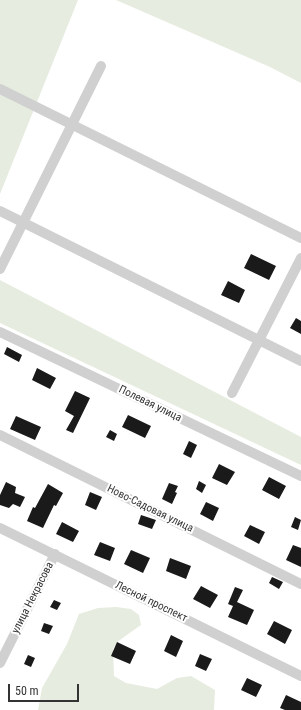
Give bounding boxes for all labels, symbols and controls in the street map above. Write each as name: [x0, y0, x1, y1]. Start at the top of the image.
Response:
street label: Полевая улица: [116, 383, 184, 425]
street label: Ново-Садовая улица: [105, 482, 195, 536]
street label: улица Некрасова: [9, 560, 57, 636]
street label: Лесной проспект: [113, 579, 189, 625]
scale bar: [10, 676, 81, 702]
text: 50 m: [15, 684, 39, 698]

